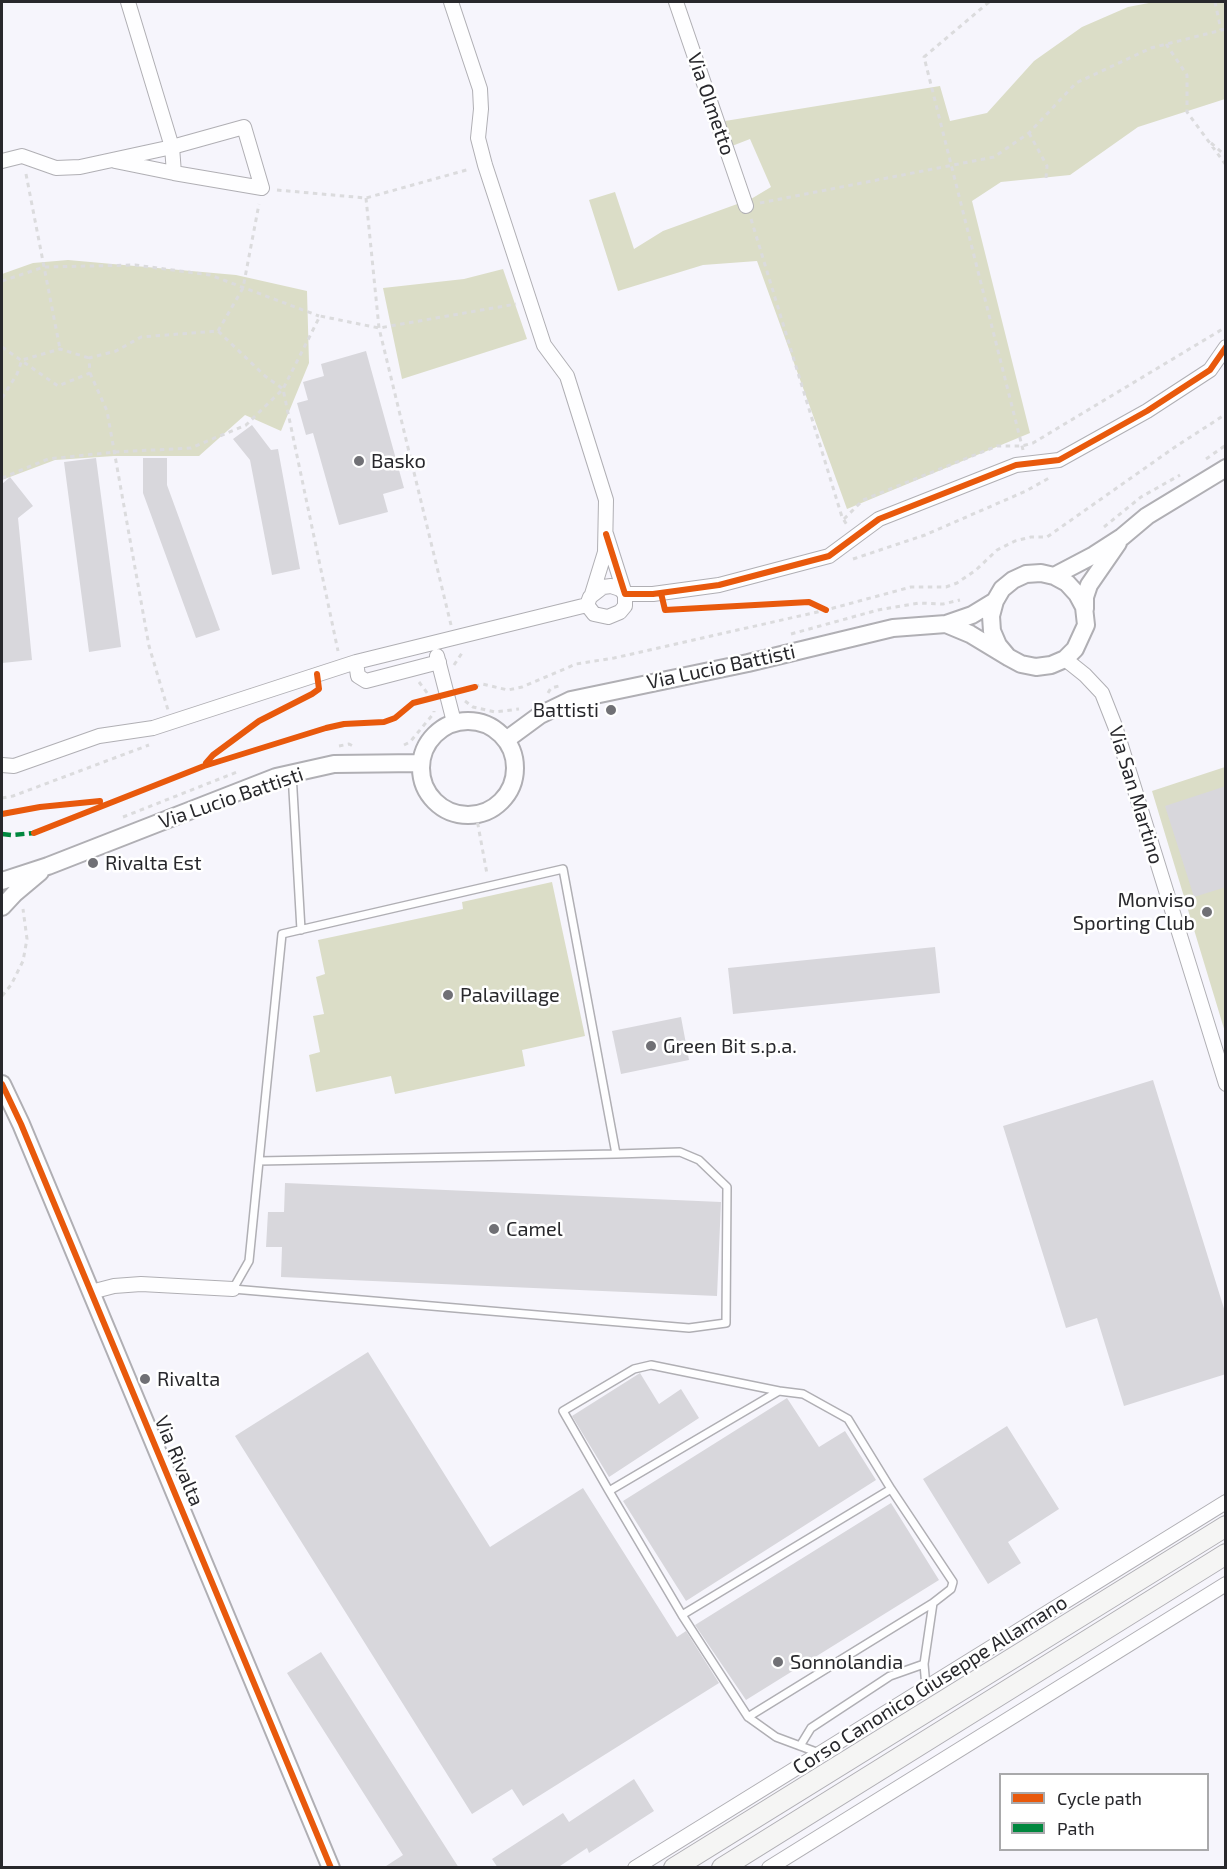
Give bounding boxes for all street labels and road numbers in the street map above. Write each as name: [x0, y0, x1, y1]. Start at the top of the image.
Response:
street label: Via Olmetto: [682, 50, 740, 158]
street label: Via Lucio Battisti: [645, 640, 797, 694]
street label: Via San Martino: [1104, 723, 1168, 867]
street label: Via Lucio Battisti: [156, 762, 306, 834]
street label: Via Rivalta: [149, 1412, 209, 1510]
street label: Corso Canonico Giuseppe Allamano: [788, 1590, 1072, 1780]

